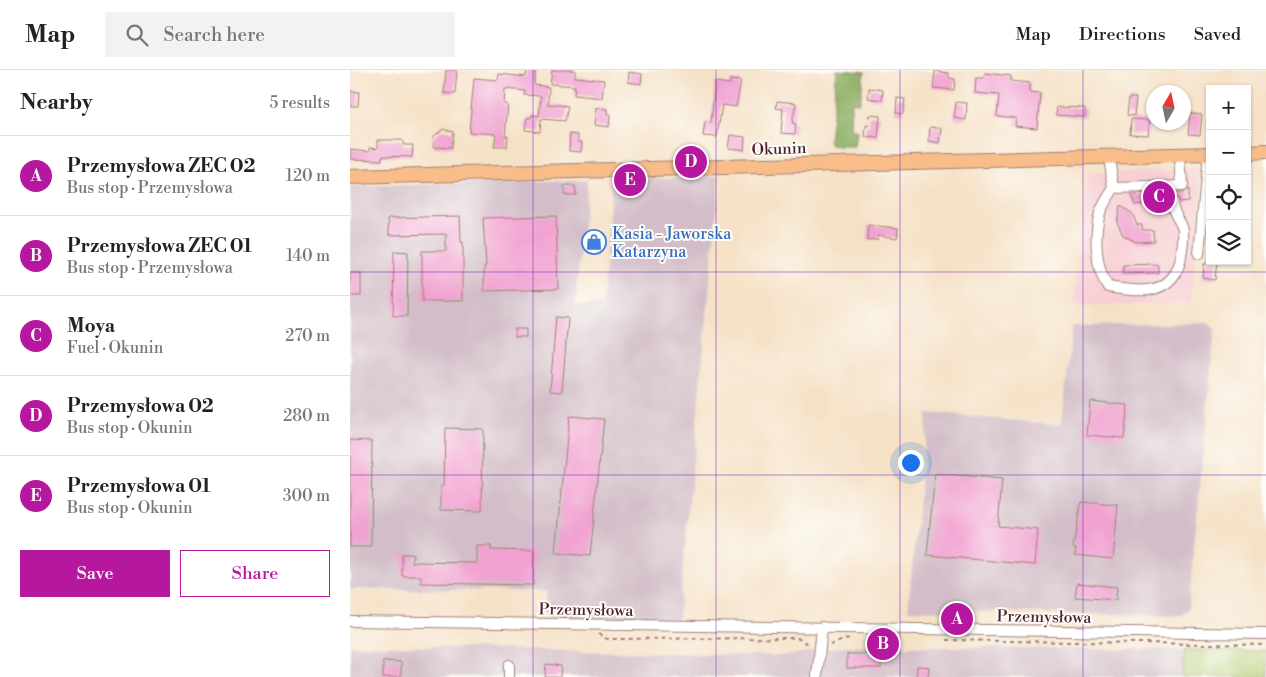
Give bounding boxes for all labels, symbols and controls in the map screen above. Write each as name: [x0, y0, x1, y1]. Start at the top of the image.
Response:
search box: [105, 12, 455, 57]
text: Map: [25, 20, 75, 50]
icon: search: [123, 21, 151, 49]
text: Search here: [163, 23, 265, 47]
text: Map: [1015, 23, 1051, 46]
text: Directions: [1079, 23, 1166, 46]
text: Saved: [1194, 23, 1241, 46]
north arrow: [1146, 85, 1191, 130]
map controls: [1206, 85, 1251, 265]
button: +: [1206, 85, 1251, 130]
text: Nearby: [20, 90, 93, 116]
text: 5 results: [269, 93, 330, 113]
button: −: [1206, 130, 1251, 175]
street label: Okunin: [751, 138, 807, 160]
pin: D: [675, 143, 707, 181]
text: Przemysłowa ZEC 02: [67, 154, 255, 178]
pin: E: [614, 161, 646, 199]
text: A: [30, 166, 42, 186]
text: 120 m: [286, 166, 330, 186]
button: locate: [1206, 175, 1251, 220]
text: Bus stop · Przemysłowa: [67, 178, 233, 198]
pin: C: [1143, 178, 1175, 216]
button: layers: [1206, 220, 1251, 265]
place label: Kasia - Jaworska Katarzyna: [612, 224, 732, 262]
shop icon: Kasia - Jaworska Katarzyna: [581, 229, 607, 255]
text: Przemysłowa ZEC 01: [67, 234, 252, 258]
text: B: [30, 246, 42, 266]
text: 140 m: [286, 246, 330, 266]
text: Bus stop · Przemysłowa: [67, 258, 233, 278]
text: Moya: [67, 314, 115, 338]
text: C: [30, 326, 42, 346]
text: 270 m: [285, 326, 330, 346]
text: Fuel · Okunin: [67, 338, 163, 358]
text: Przemysłowa 02: [67, 394, 214, 418]
text: D: [30, 406, 42, 426]
text: 280 m: [283, 406, 330, 426]
text: Bus stop · Okunin: [67, 418, 193, 438]
your location: [898, 450, 924, 476]
text: Przemysłowa 01: [67, 474, 211, 498]
text: E: [30, 486, 42, 506]
text: 300 m: [283, 486, 330, 506]
text: Bus stop · Okunin: [67, 498, 193, 518]
button: Save: [20, 550, 170, 597]
button: Share: [180, 550, 330, 597]
street label: Przemysłowa: [538, 599, 635, 621]
pin: A: [941, 600, 973, 638]
street label: Przemysłowa: [996, 606, 1093, 628]
pin: B: [867, 625, 899, 663]

